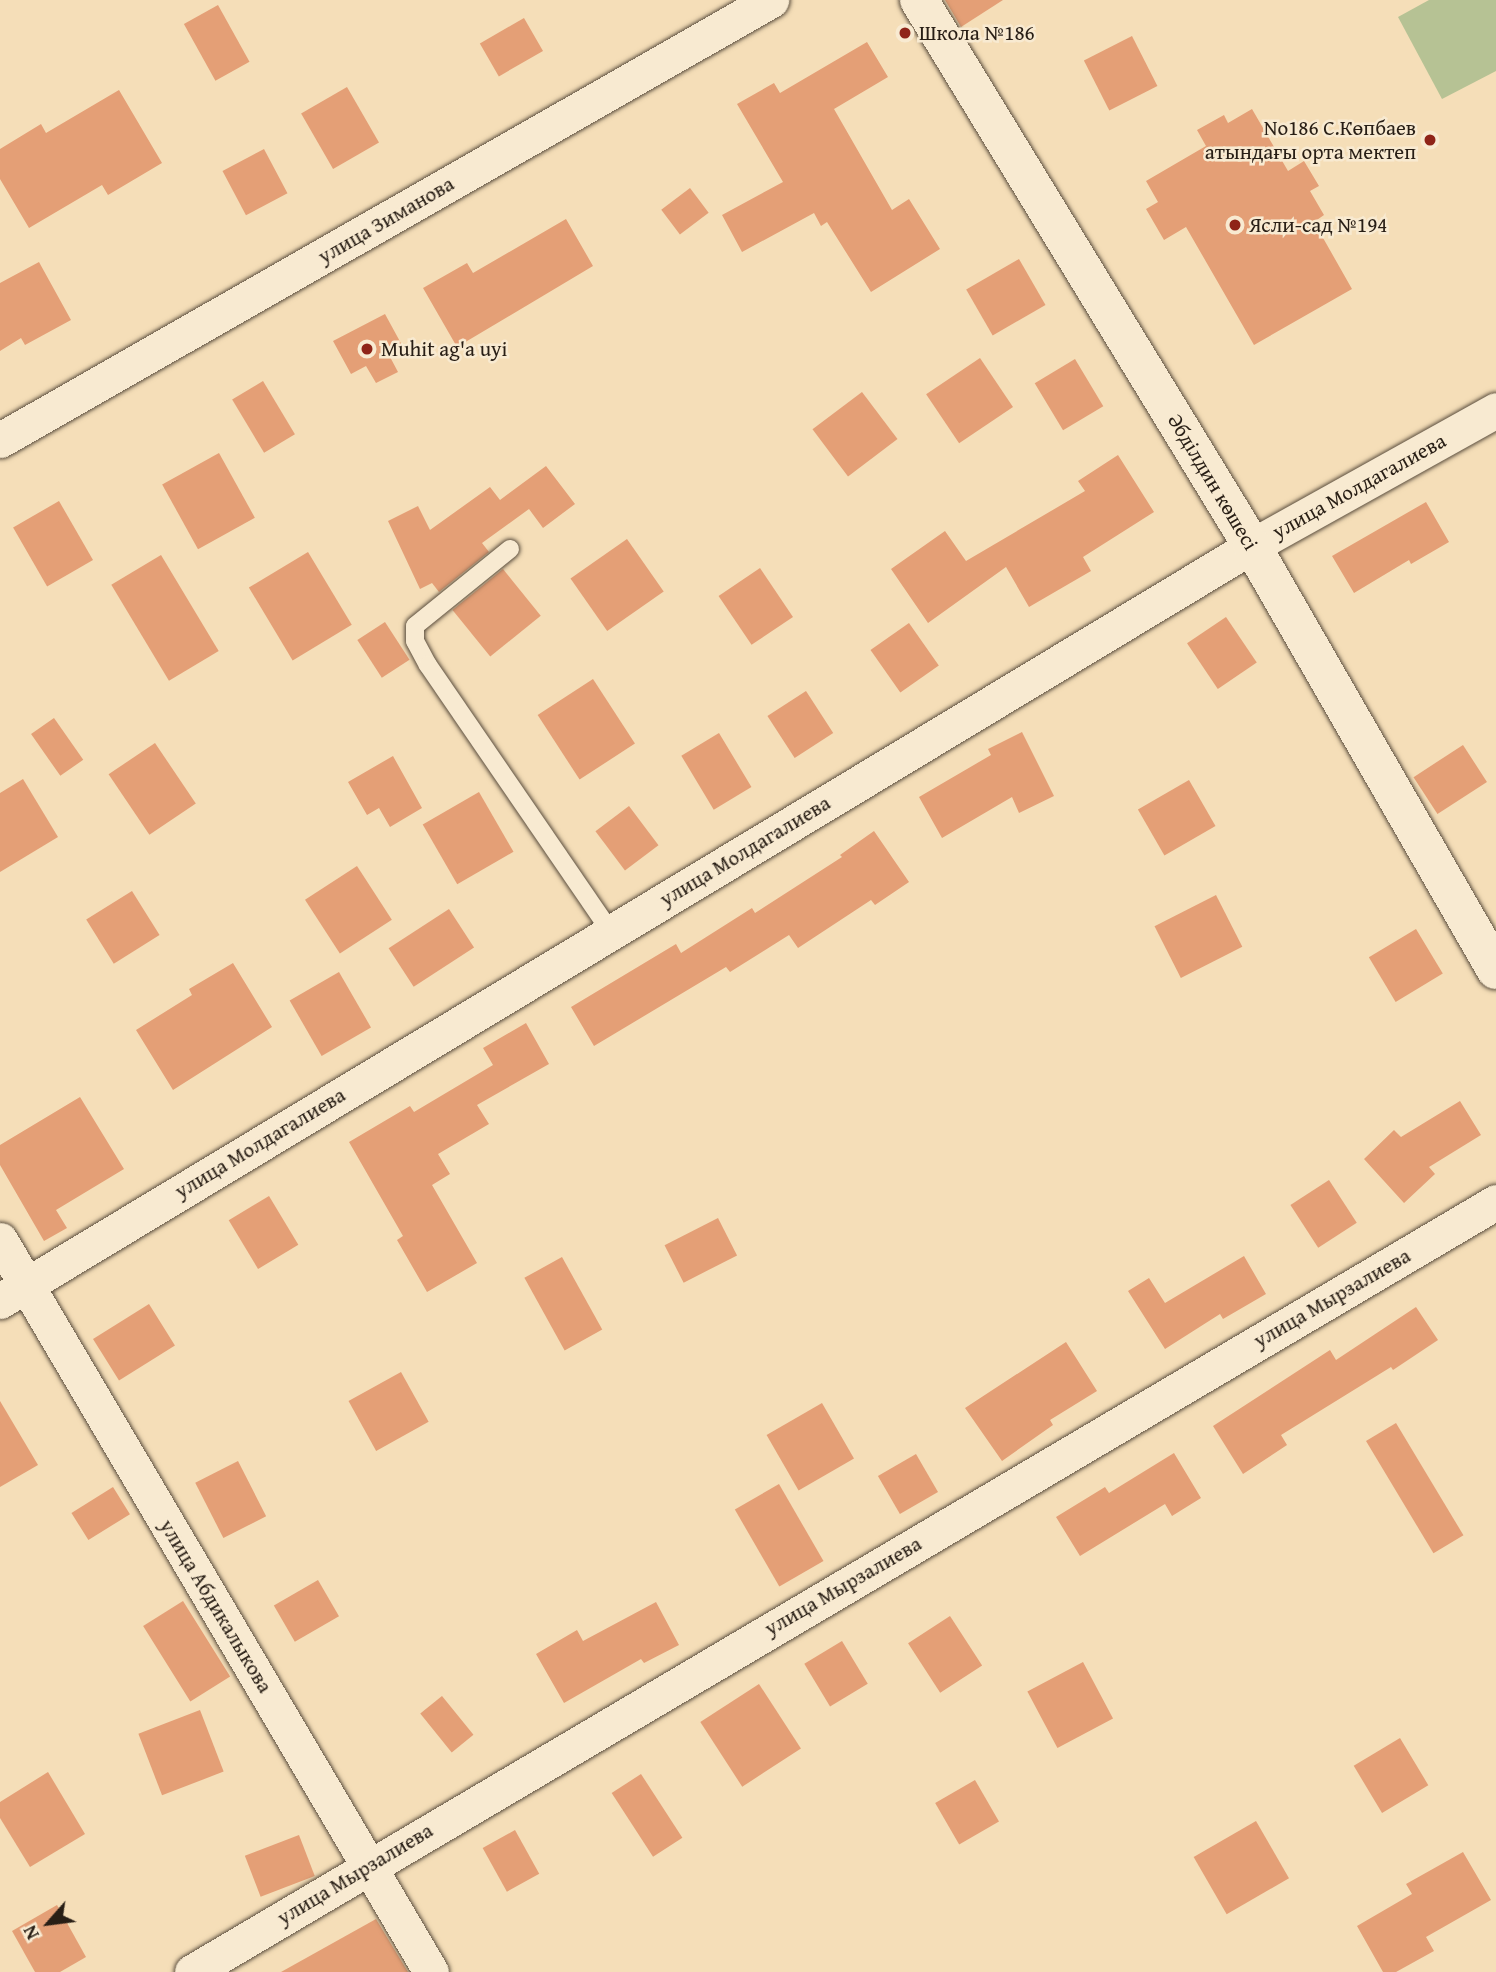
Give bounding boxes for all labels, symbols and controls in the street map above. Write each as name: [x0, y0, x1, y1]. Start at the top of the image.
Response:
place label: Школа №186: [919, 20, 1035, 46]
marker: Школа №186: [897, 25, 913, 41]
place label: No186 С.Көпбаев атындағы орта мектеп: [1205, 115, 1416, 165]
marker: No186 С.Көпбаев атындағы орта мектеп: [1422, 132, 1438, 148]
street label: улица Зиманова: [314, 171, 458, 269]
place label: Ясли-сад №194: [1249, 212, 1387, 238]
marker: Ясли-сад №194: [1227, 217, 1243, 233]
place label: Muhit ag'a uyi: [381, 336, 507, 362]
marker: Muhit ag'a uyi: [359, 341, 375, 357]
street label: Әбділдин көшесі: [1162, 409, 1264, 555]
street label: улица Молдагалиева: [1268, 428, 1450, 544]
street label: улица Молдагалиева: [655, 790, 835, 912]
street label: улица Молдагалиева: [170, 1082, 350, 1204]
street label: улица Мырзалиева: [1249, 1243, 1415, 1353]
street label: улица Абдикалыкова: [154, 1515, 278, 1697]
street label: улица Мырзалиева: [760, 1531, 926, 1641]
street label: улица Мырзалиева: [273, 1818, 437, 1930]
north arrow: [14, 1888, 84, 1958]
text: N: [15, 1921, 46, 1945]

